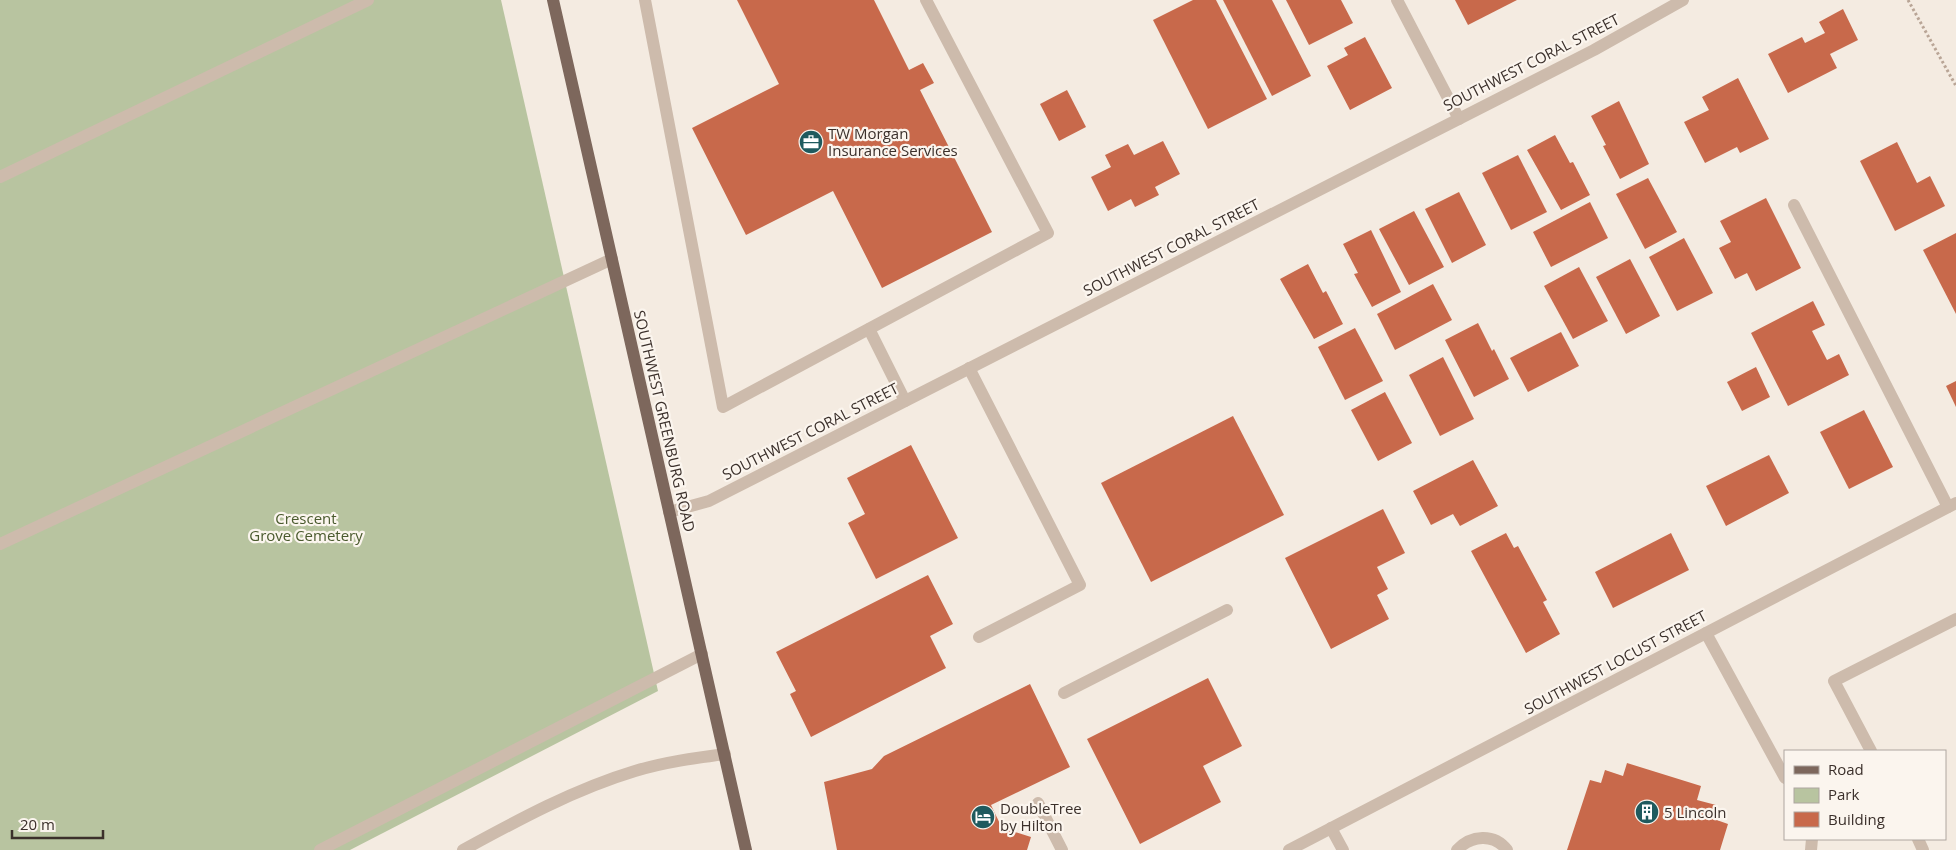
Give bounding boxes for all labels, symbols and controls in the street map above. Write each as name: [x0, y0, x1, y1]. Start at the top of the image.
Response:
street label: SOUTHWEST CORAL STREET: [1440, 8, 1623, 115]
place label: TW Morgan Insurance Services: [828, 123, 958, 160]
office icon: TW Morgan Insurance Services: [798, 129, 824, 155]
street label: SOUTHWEST CORAL STREET: [1080, 193, 1263, 300]
street label: SOUTHWEST GREENBURG ROAD: [630, 308, 700, 534]
street label: SOUTHWEST CORAL STREET: [719, 377, 902, 484]
park label: Crescent Grove Cemetery: [249, 508, 363, 545]
street label: SOUTHWEST LOCUST STREET: [1520, 605, 1710, 719]
legend: [1784, 750, 1946, 840]
text: Road: [1828, 759, 1864, 779]
text: Park: [1828, 784, 1859, 804]
place label: DoubleTree by Hilton: [1000, 798, 1082, 835]
building icon: 5 Lincoln: [1634, 799, 1660, 825]
place label: 5 Lincoln: [1664, 802, 1726, 822]
hotel icon: DoubleTree by Hilton: [970, 804, 996, 830]
scale bar: [12, 808, 104, 840]
text: Building: [1828, 809, 1885, 829]
text: 20 m: [20, 814, 55, 834]

